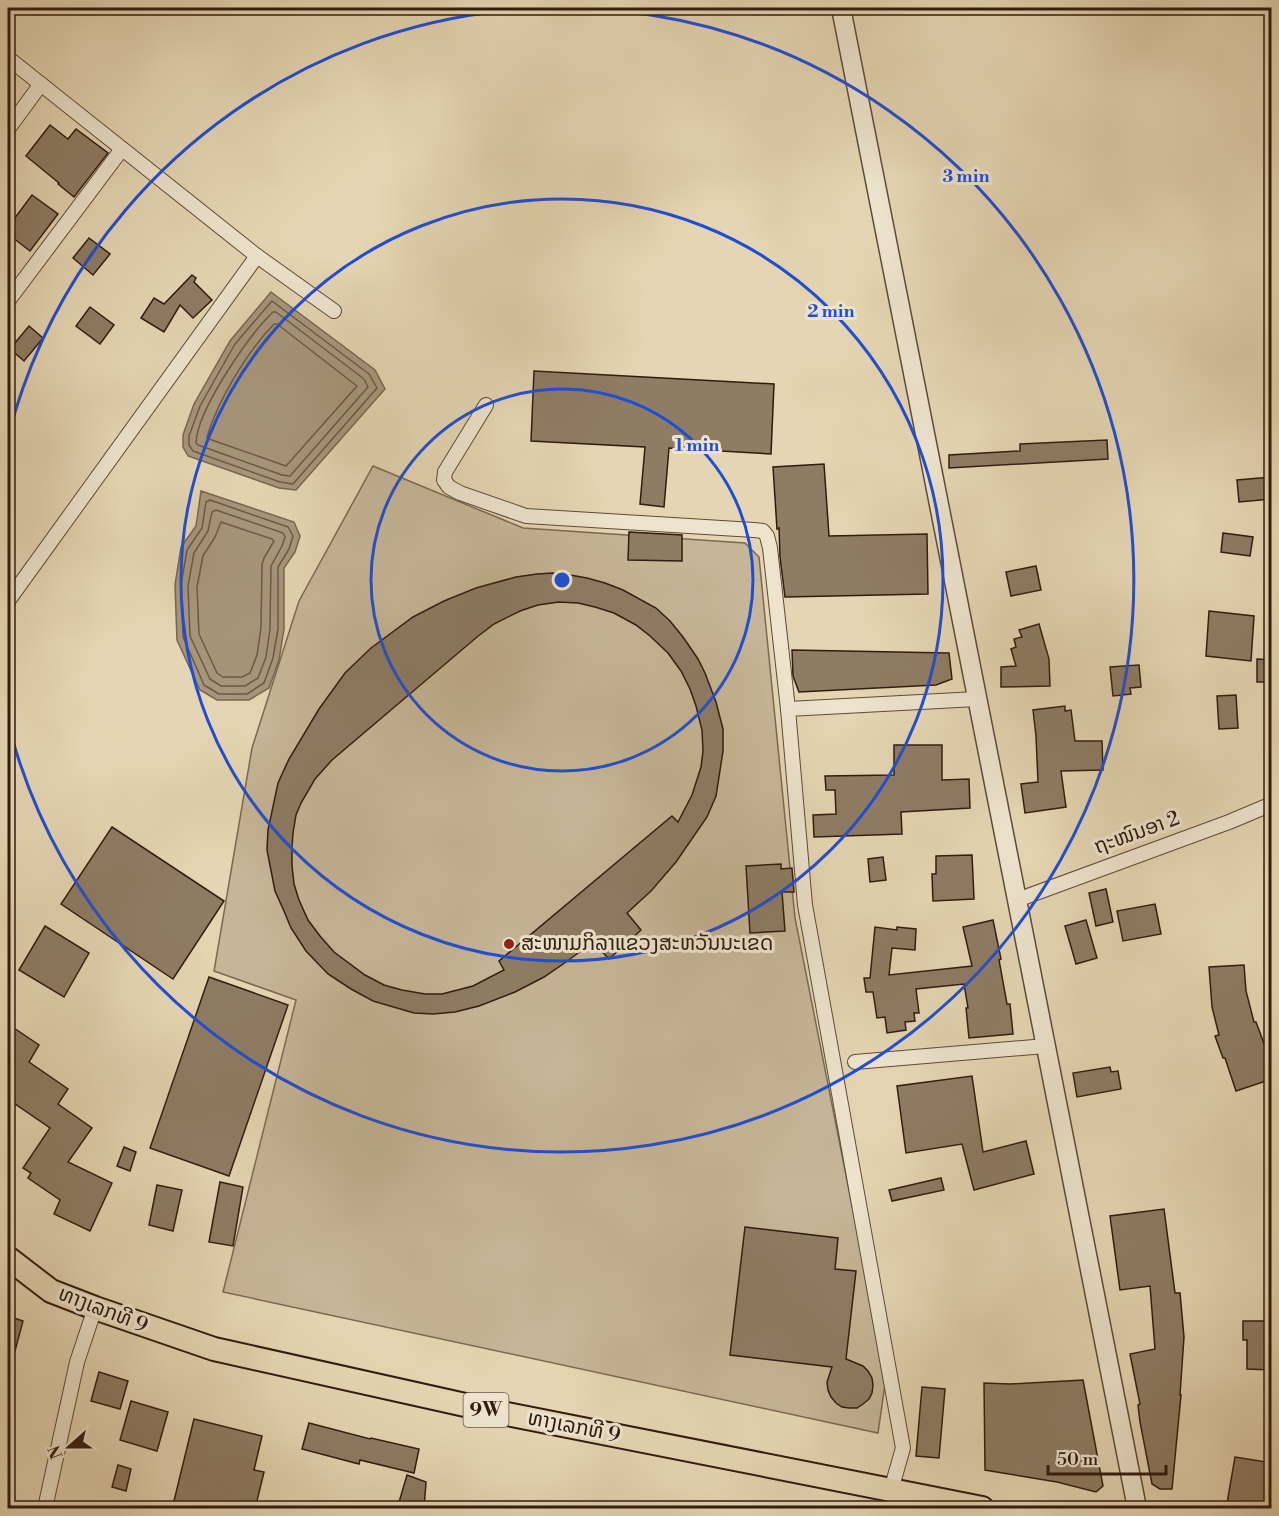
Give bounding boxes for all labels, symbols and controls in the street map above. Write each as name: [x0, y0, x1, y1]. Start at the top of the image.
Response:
text: 3 min: [943, 165, 989, 188]
text: 2 min: [807, 300, 855, 323]
text: 1 min: [675, 434, 719, 457]
centre of rings: [552, 570, 572, 590]
street label: ຖະໜົນອາ 2: [1090, 805, 1184, 861]
place label: ສະໜາມກິລາແຂວງສະຫວັນນະເຂດ: [521, 931, 773, 957]
marker: ສະໜາມກິລາແຂວງສະຫວັນນະເຂດ: [502, 937, 516, 951]
street label: ທາງເລກທີ 9: [54, 1280, 152, 1339]
road number: 9W: [464, 1393, 508, 1427]
street label: ທາງເລກທີ 9: [525, 1404, 623, 1449]
north arrow: [39, 1417, 99, 1477]
scale bar: [1048, 1438, 1166, 1476]
text: N: [44, 1442, 68, 1462]
text: 50 m: [1057, 1448, 1099, 1471]

